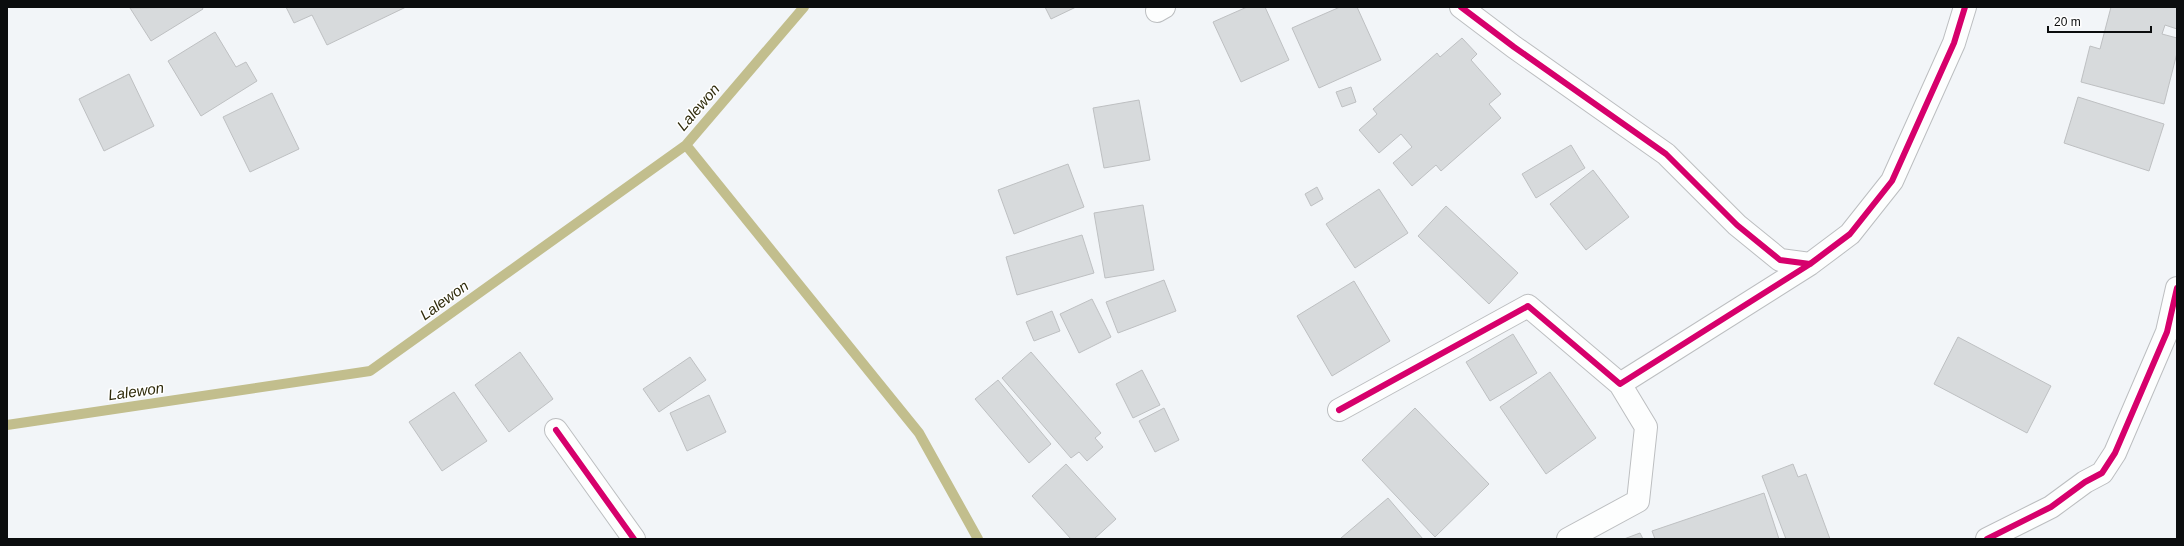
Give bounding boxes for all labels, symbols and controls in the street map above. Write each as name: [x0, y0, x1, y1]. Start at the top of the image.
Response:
scale bar: [2048, 8, 2151, 34]
text: 20 m: [2054, 15, 2081, 29]
water label: Lalewon: [673, 80, 723, 134]
water label: Lalewon: [416, 277, 472, 323]
water label: Lalewon: [107, 379, 165, 403]

